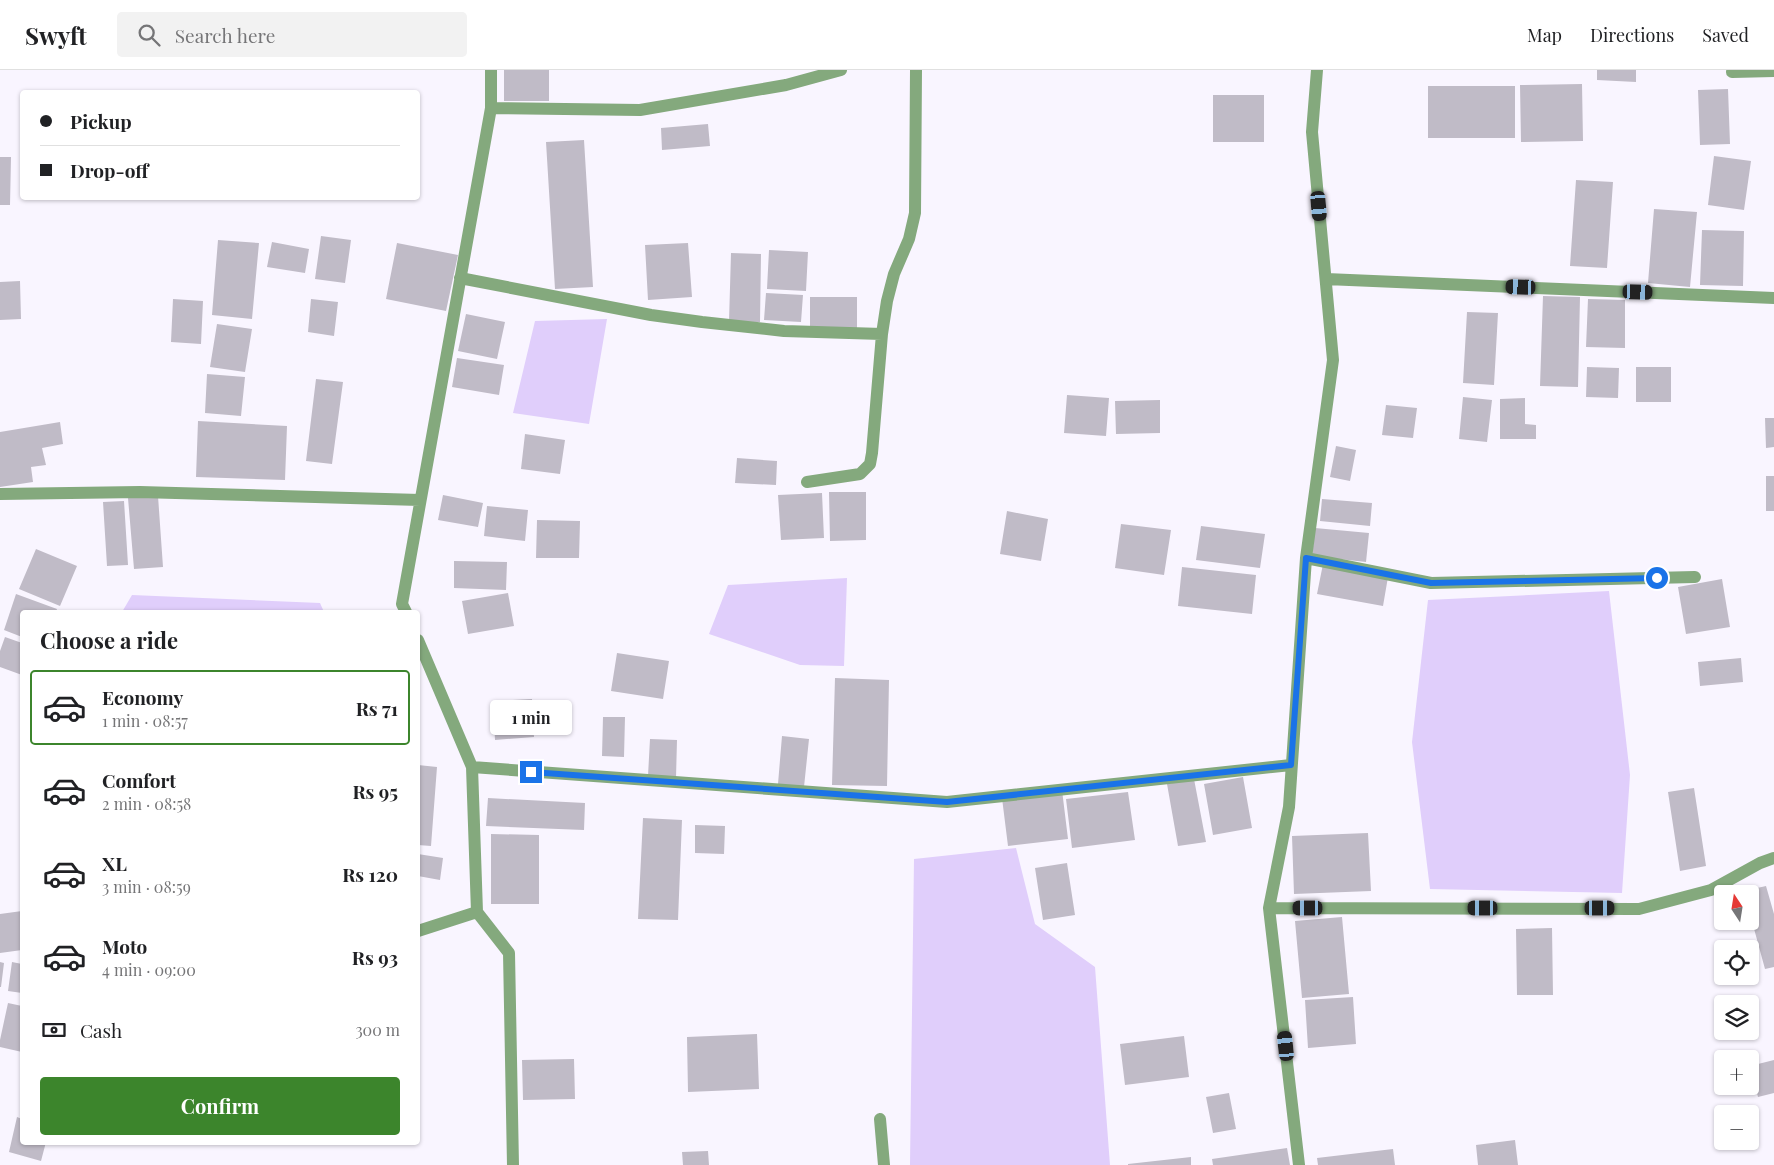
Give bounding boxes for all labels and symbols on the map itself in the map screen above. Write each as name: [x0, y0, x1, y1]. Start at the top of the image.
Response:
car: [1310, 190, 1327, 222]
car: [1505, 279, 1536, 295]
car: [1622, 284, 1653, 300]
route start: [1646, 567, 1668, 589]
callout: 1 min: [490, 700, 572, 734]
route end: [520, 761, 542, 783]
north arrow: [1714, 885, 1759, 930]
car: [1293, 901, 1323, 916]
car: [1468, 901, 1498, 916]
car: [1585, 901, 1615, 916]
car: [1276, 1030, 1295, 1062]

